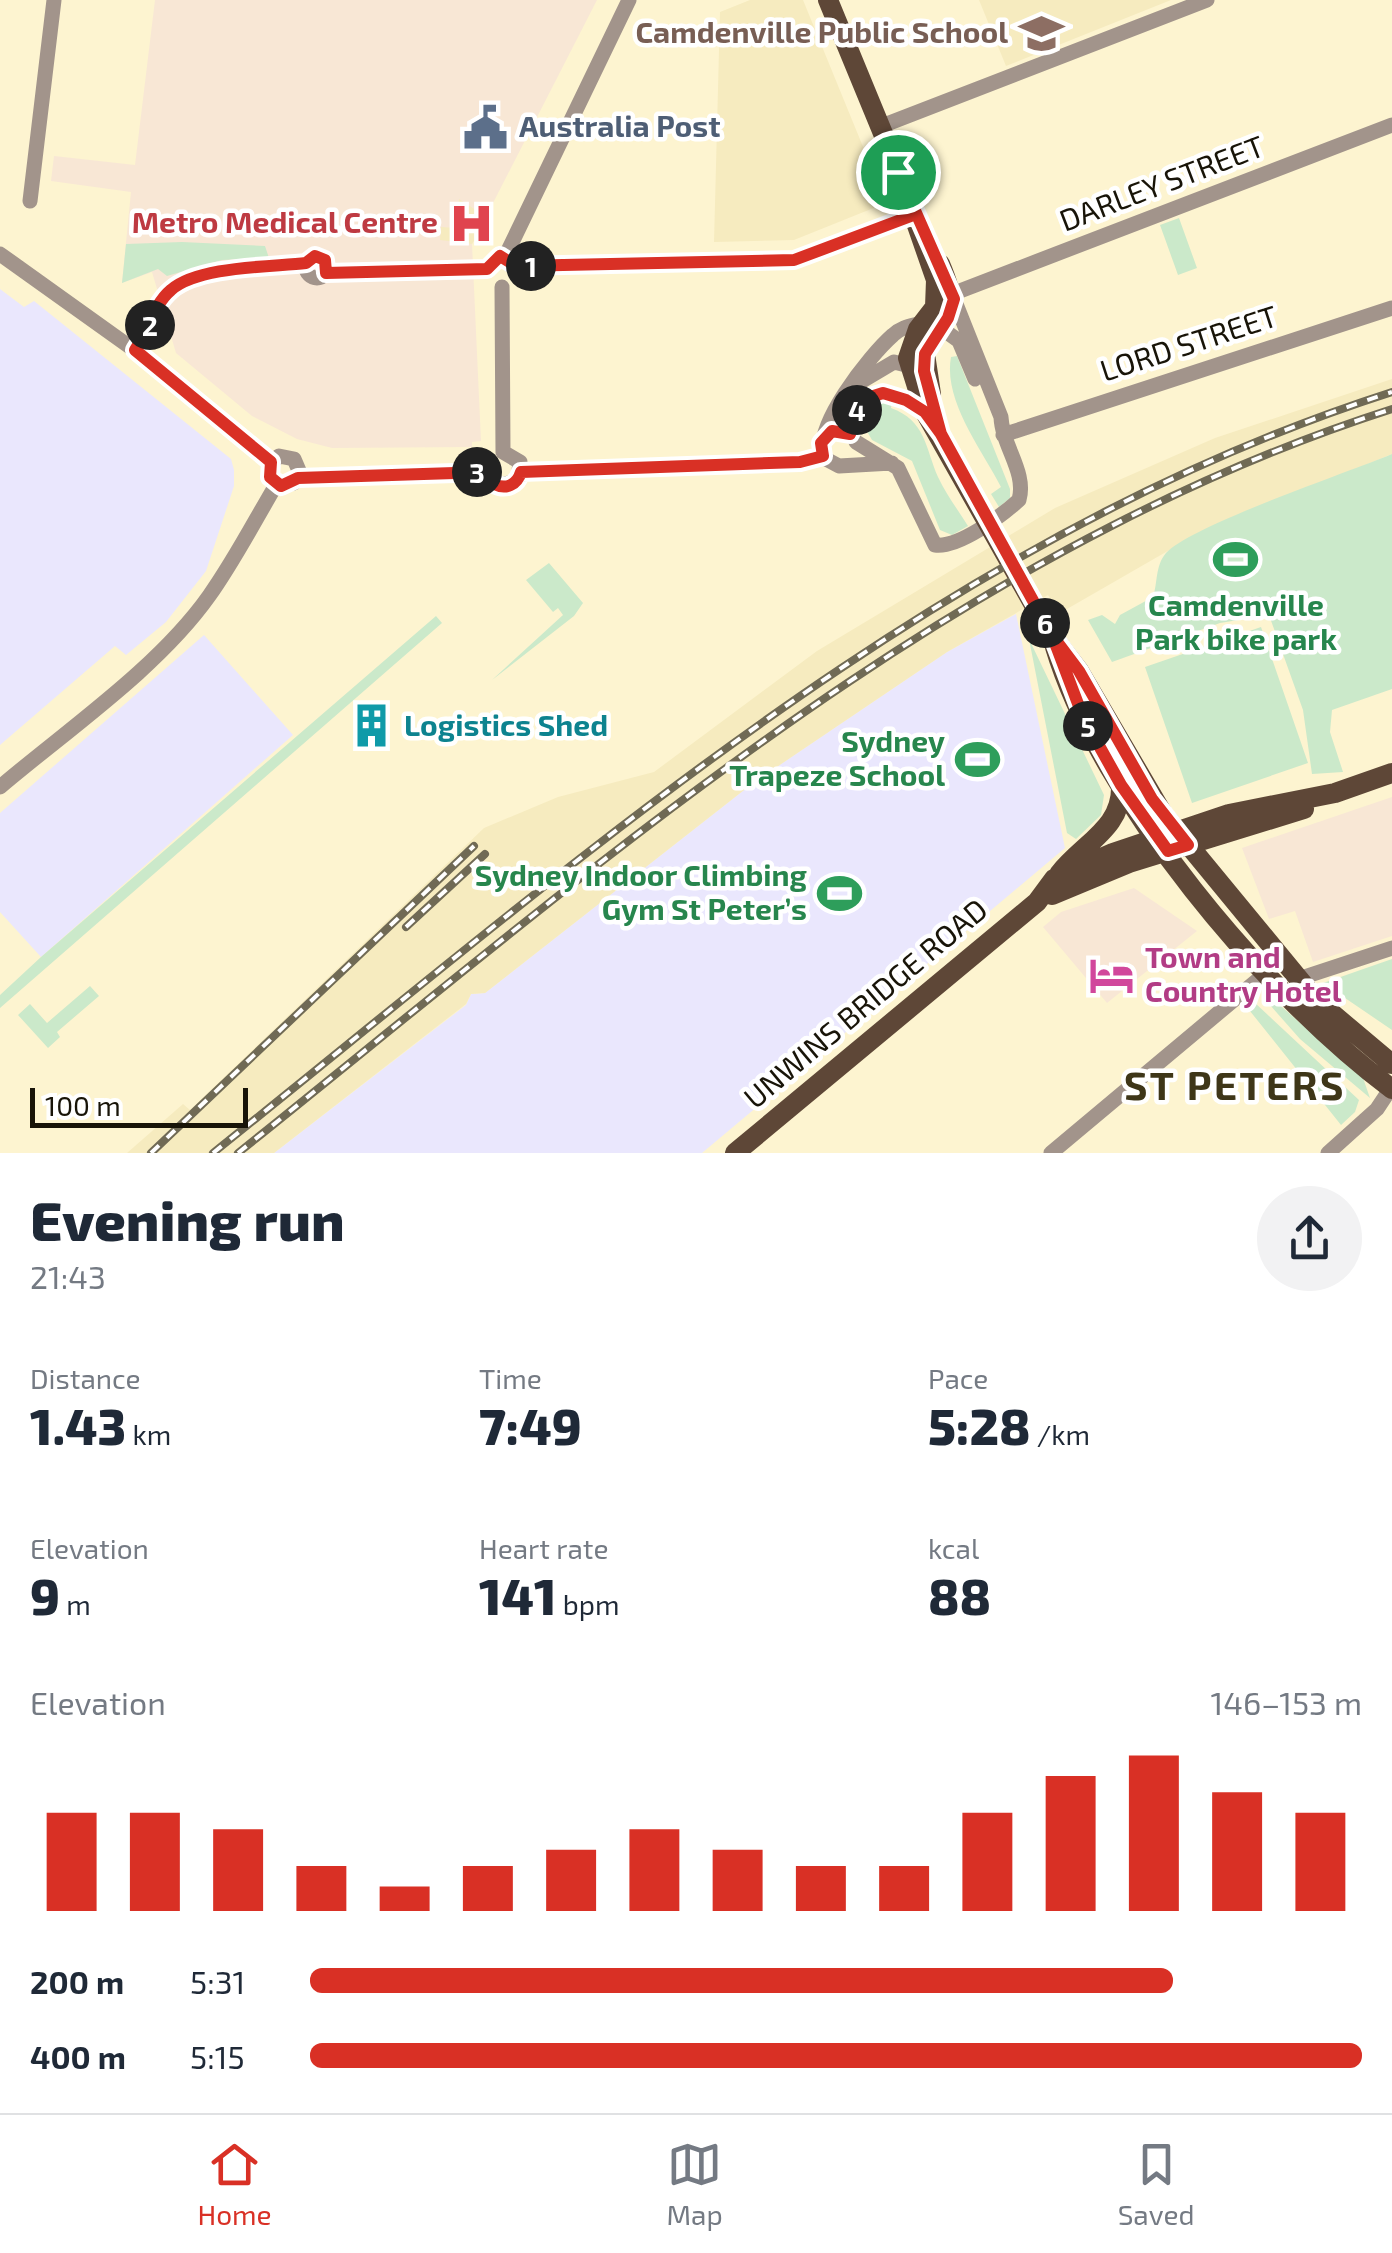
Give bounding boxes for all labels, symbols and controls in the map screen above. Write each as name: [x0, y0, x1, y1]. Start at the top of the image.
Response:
school or university icon: Camdenville Public School: [1017, 9, 1065, 57]
place label: Camdenville Public School: [635, 13, 1008, 49]
public building icon: Australia Post: [462, 103, 510, 151]
place label: Australia Post: [519, 107, 721, 143]
street label: DARLEY STREET: [1054, 127, 1269, 238]
pin: [856, 130, 941, 215]
icon: arrive: [871, 145, 926, 200]
hospital icon: Metro Medical Centre: [447, 199, 495, 247]
place label: Metro Medical Centre: [132, 203, 438, 239]
pin: 1: [506, 241, 556, 291]
text: 1: [525, 249, 537, 283]
street label: LORD STREET: [1095, 297, 1281, 388]
pin: 2: [125, 300, 175, 350]
text: 2: [142, 308, 158, 342]
pin: 4: [832, 385, 882, 435]
text: 4: [848, 393, 866, 427]
pin: 3: [452, 447, 502, 497]
text: 3: [469, 455, 485, 489]
sports icon: Camdenville Park bike park: [1212, 535, 1260, 583]
place label: Camdenville Park bike park: [1135, 586, 1337, 656]
pin: 6: [1020, 598, 1070, 648]
text: 6: [1037, 606, 1053, 640]
pin: 5: [1063, 701, 1113, 751]
building icon: Logistics Shed: [347, 702, 395, 750]
place label: Logistics Shed: [404, 706, 608, 742]
text: 5: [1080, 709, 1096, 743]
place label: Sydney Trapeze School: [729, 722, 945, 792]
sports icon: Sydney Trapeze School: [954, 735, 1002, 783]
place label: Sydney Indoor Climbing Gym St Peter’s: [475, 856, 808, 927]
sports icon: Sydney Indoor Climbing Gym St Peter’s: [816, 869, 864, 917]
street label: UNWINS BRIDGE ROAD: [736, 890, 994, 1115]
place label: Town and Country Hotel: [1145, 938, 1342, 1009]
hotel icon: Town and Country Hotel: [1088, 951, 1136, 999]
district label: ST PETERS: [1124, 1060, 1346, 1108]
scale bar: [30, 1083, 248, 1128]
text: 100 m: [45, 1088, 121, 1122]
text: Evening run: [30, 1186, 345, 1252]
button: share: [1257, 1186, 1362, 1291]
text: 21:43: [30, 1257, 106, 1295]
text: Distance: [30, 1361, 141, 1395]
text: Time: [479, 1361, 542, 1395]
text: Pace: [928, 1361, 988, 1395]
text: 1.43: [30, 1395, 126, 1455]
text: 7:49: [479, 1395, 582, 1455]
text: 5:28: [928, 1395, 1031, 1455]
text: km: [126, 1417, 171, 1451]
text: /km: [1031, 1417, 1090, 1451]
text: Elevation: [30, 1531, 149, 1565]
text: Heart rate: [479, 1531, 609, 1565]
text: kcal: [928, 1531, 979, 1565]
text: 9: [30, 1565, 60, 1625]
text: 141: [479, 1565, 557, 1625]
text: 88: [928, 1565, 991, 1625]
text: m: [60, 1587, 91, 1621]
text: bpm: [557, 1587, 620, 1621]
text: Elevation: [30, 1683, 166, 1721]
text: 146–153 m: [1211, 1683, 1362, 1721]
text: 200 m: [30, 1962, 124, 2000]
text: 5:31: [190, 1962, 245, 2000]
text: 400 m: [30, 2037, 126, 2075]
text: 5:15: [190, 2037, 245, 2075]
tab: Home: [197, 2137, 272, 2231]
tab: Map: [667, 2137, 723, 2231]
tab: Saved: [1118, 2137, 1195, 2231]

